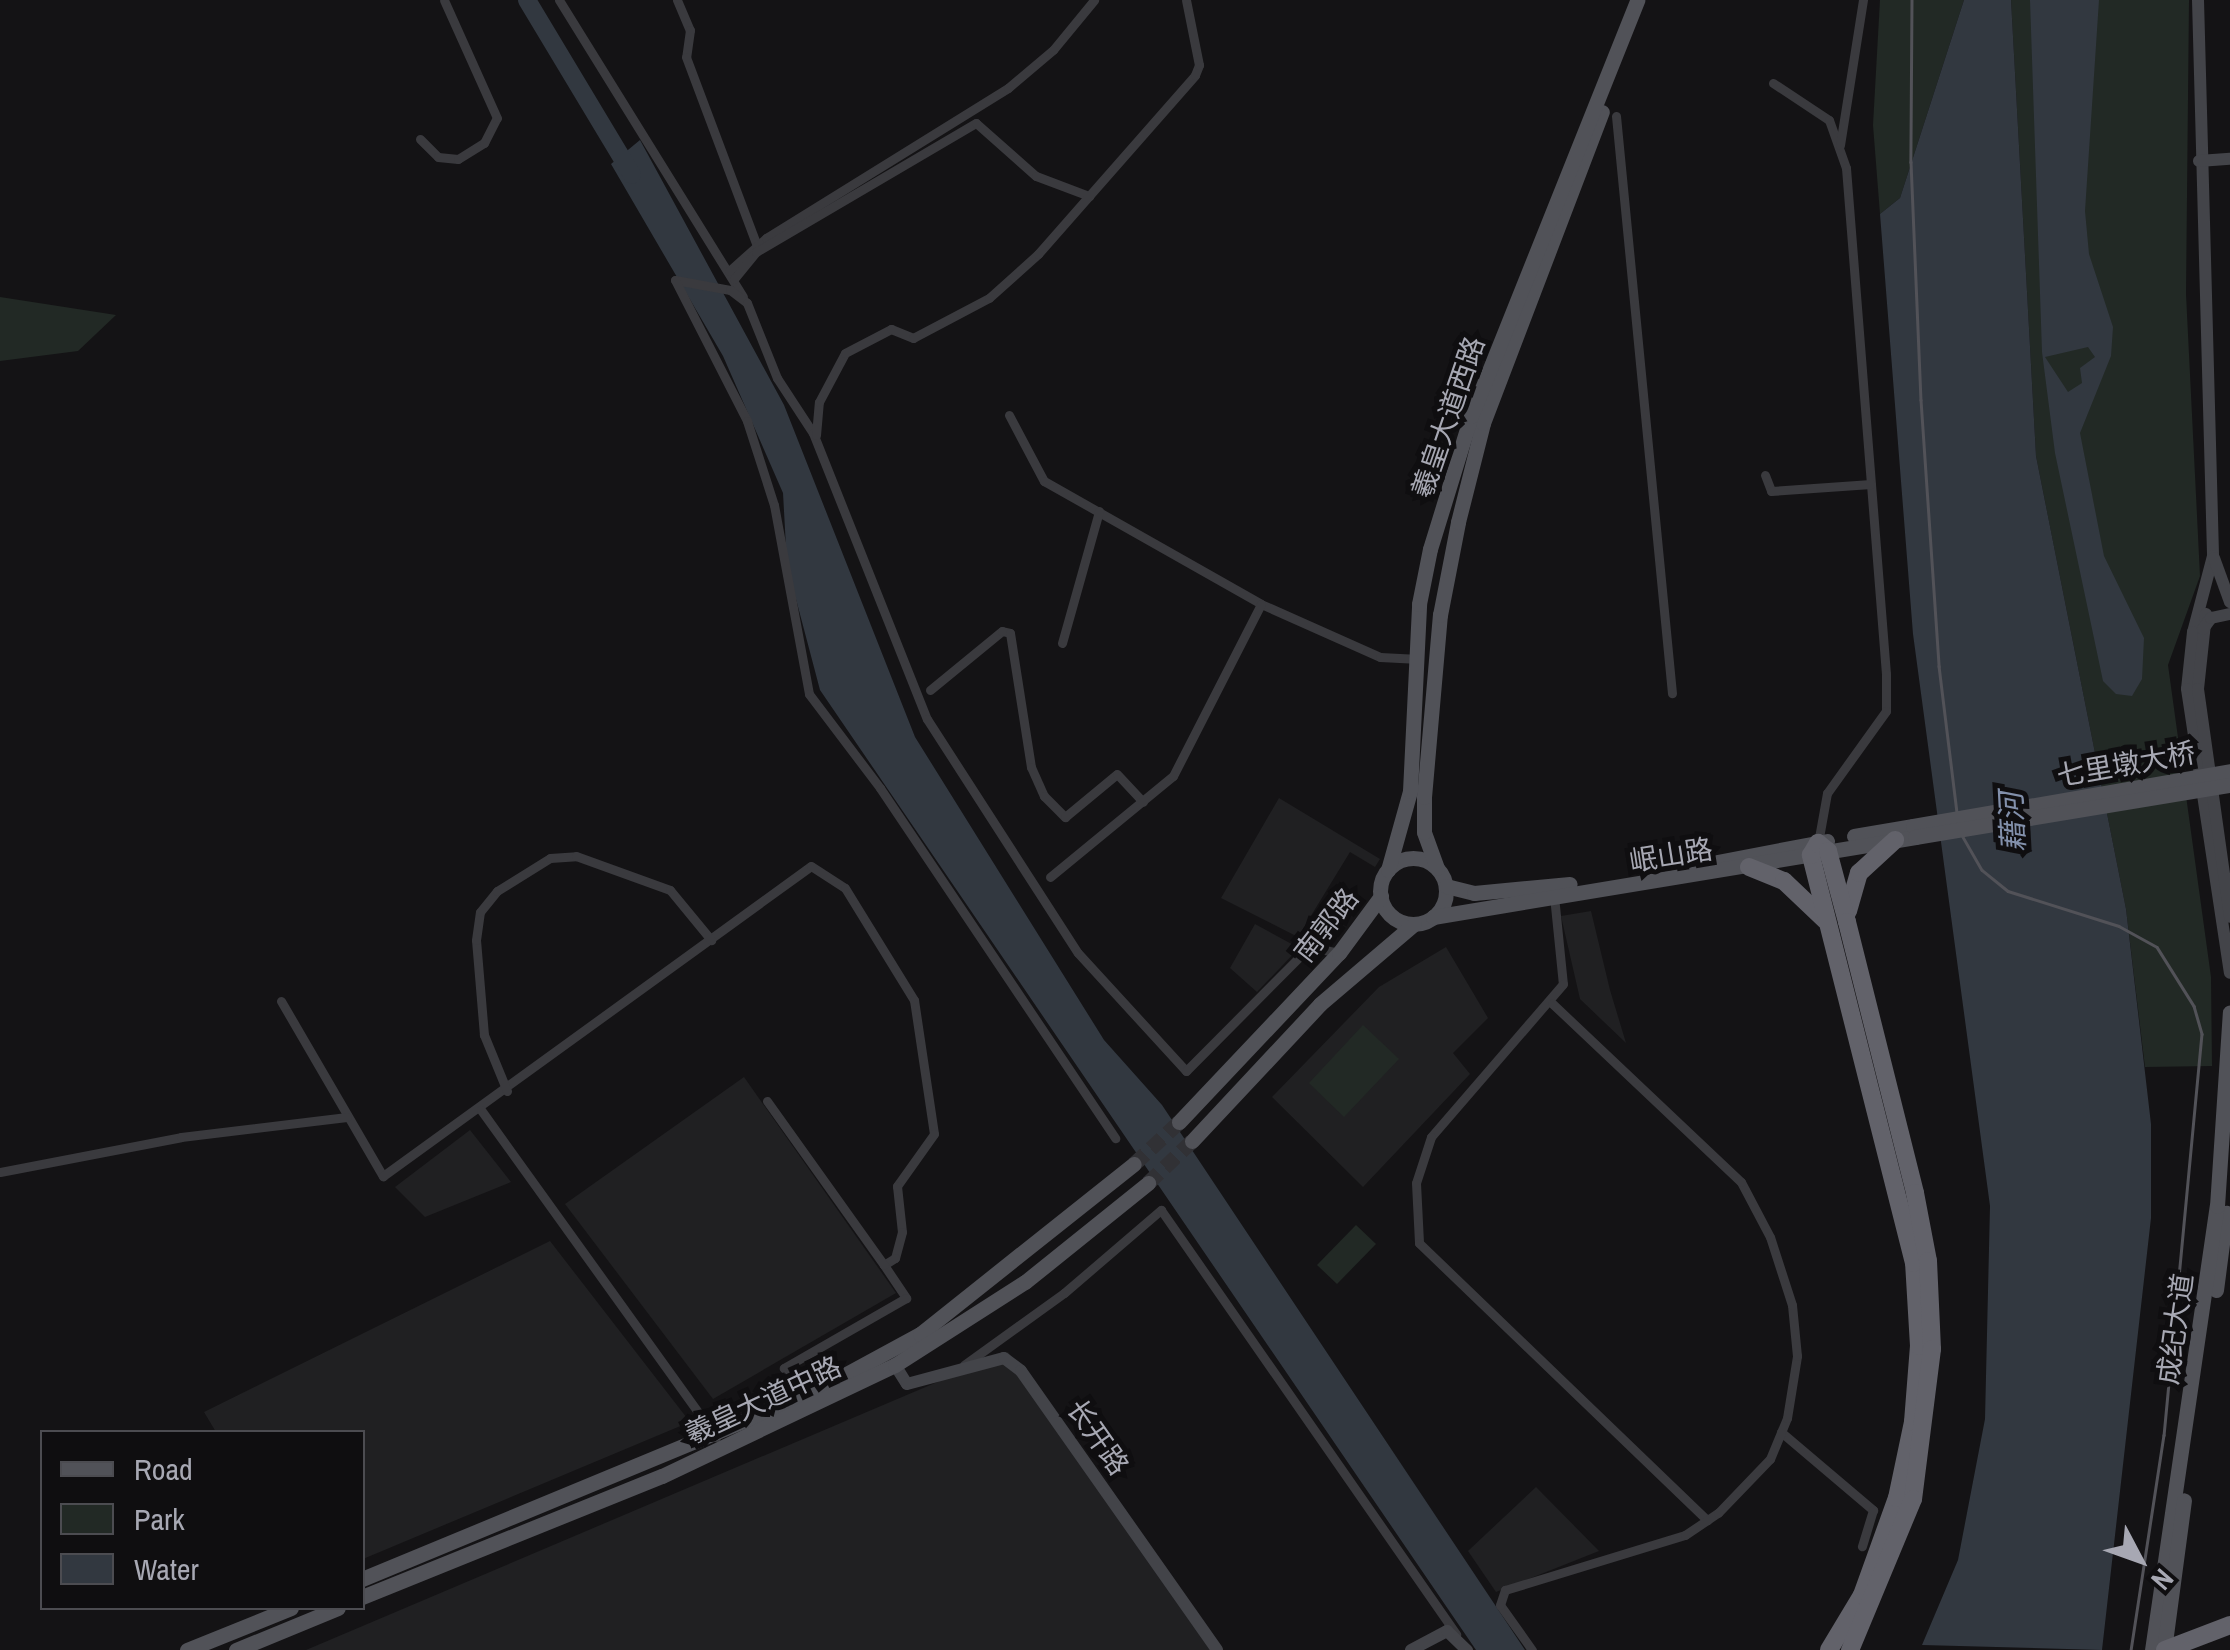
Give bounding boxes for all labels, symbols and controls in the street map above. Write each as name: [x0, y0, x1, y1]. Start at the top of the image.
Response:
street label: 羲皇大道西路: [1405, 332, 1491, 502]
street label: 七里墩大桥: [2054, 735, 2198, 793]
water label: 藉河: [1992, 791, 2032, 853]
street label: 岷山路: [1627, 832, 1715, 878]
street label: 南郭路: [1287, 882, 1365, 968]
street label: 成纪大道: [2151, 1271, 2199, 1387]
street label: 羲皇大道中路: [680, 1349, 846, 1451]
street label: 长开路: [1060, 1393, 1136, 1481]
legend: [40, 1430, 365, 1610]
text: Road: [134, 1449, 193, 1489]
text: Park: [134, 1499, 185, 1539]
north arrow: [2090, 1510, 2190, 1610]
text: Water: [134, 1549, 199, 1589]
text: N: [2143, 1561, 2182, 1598]

